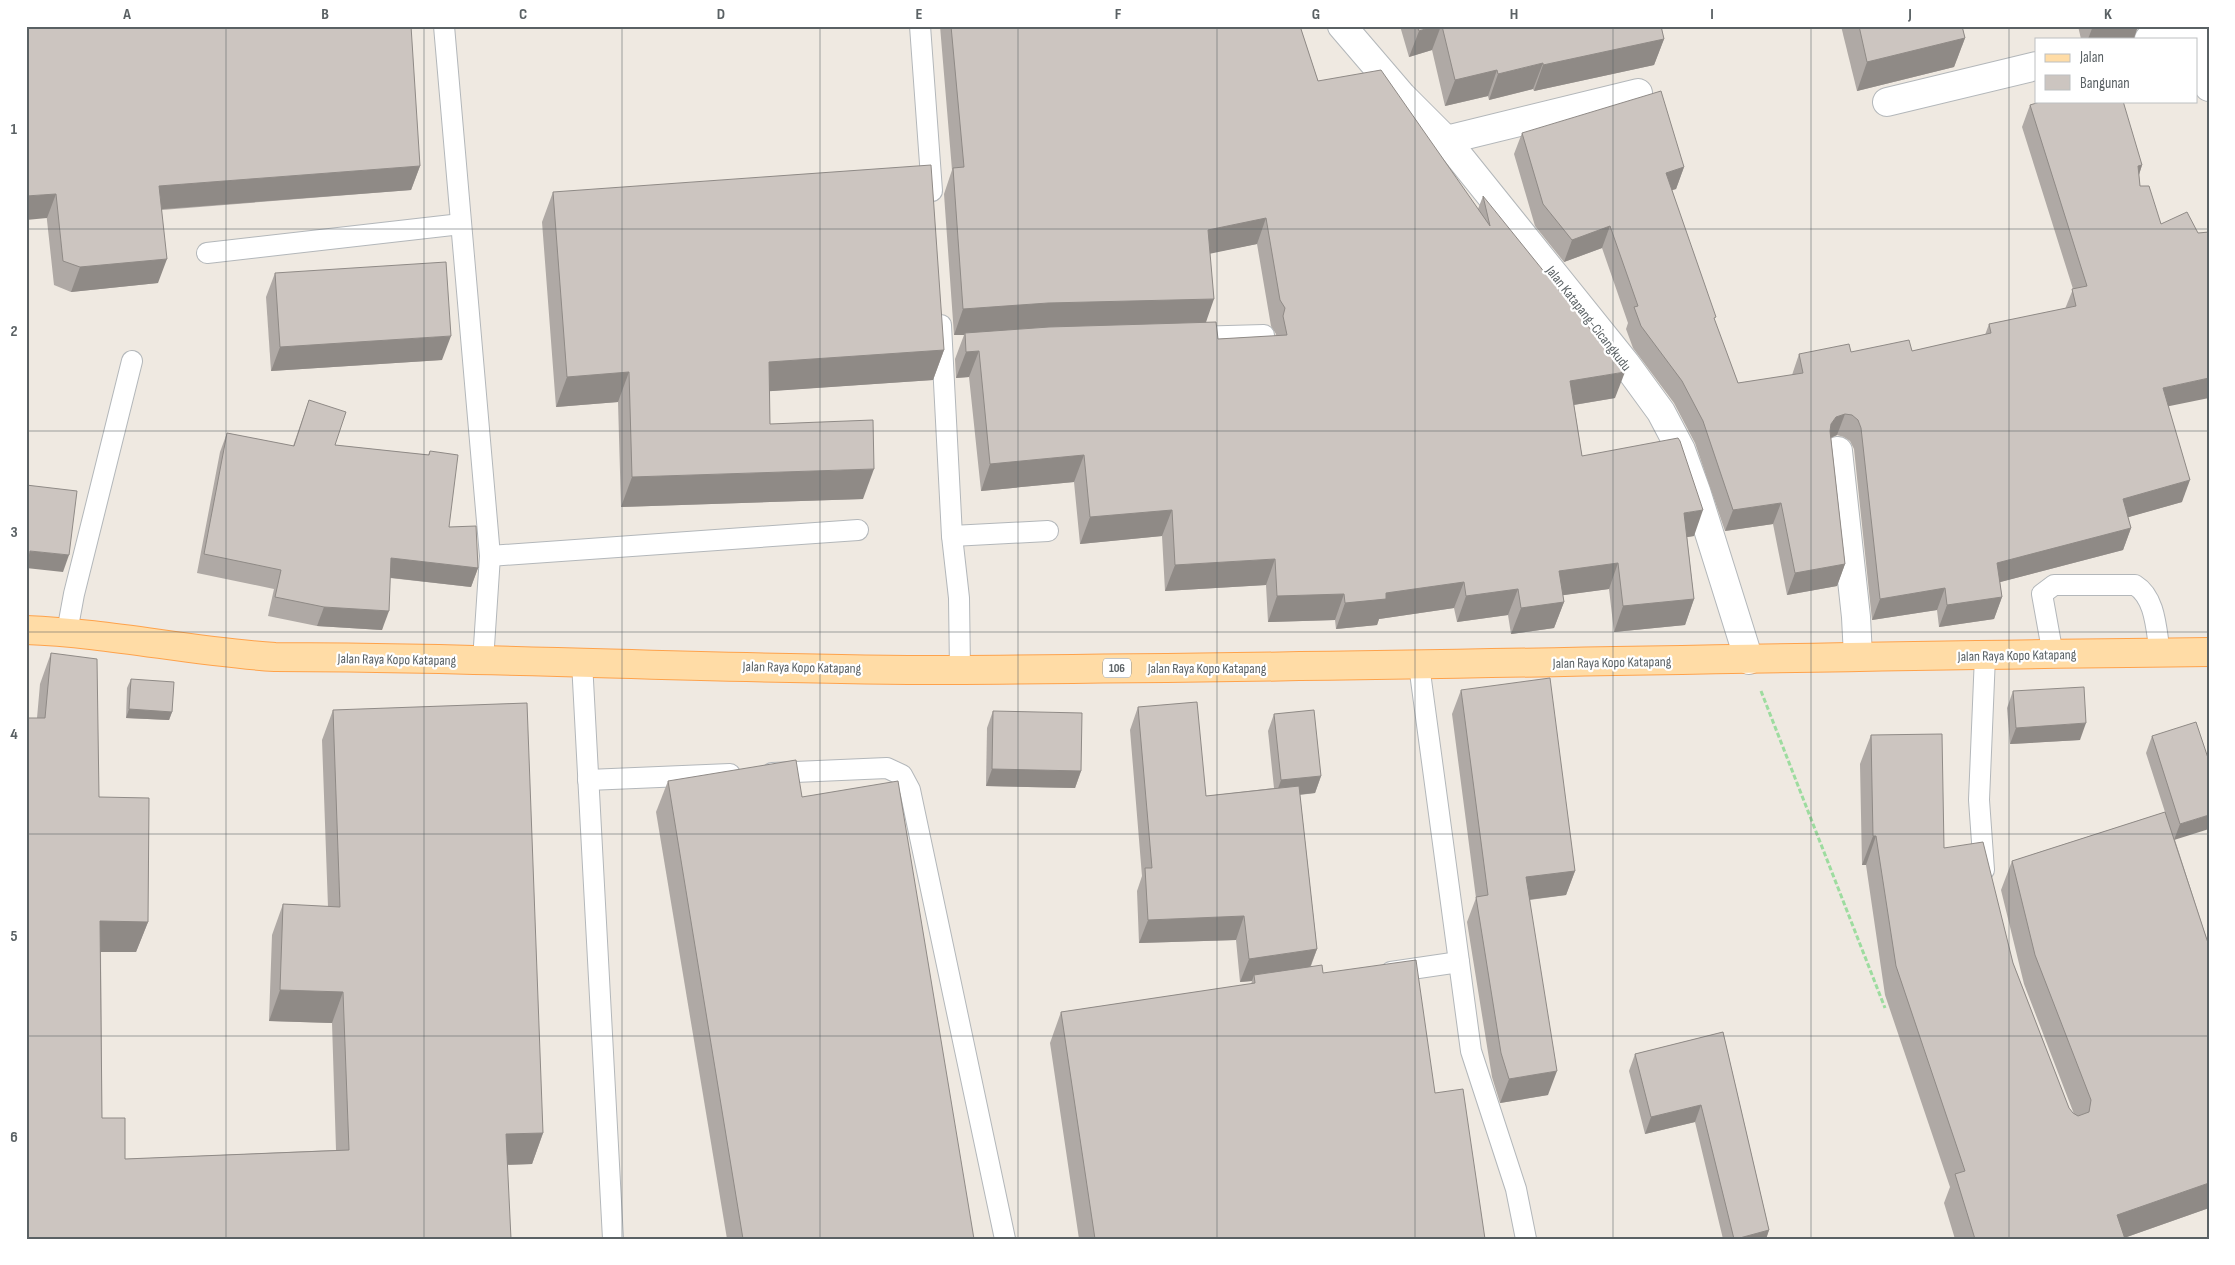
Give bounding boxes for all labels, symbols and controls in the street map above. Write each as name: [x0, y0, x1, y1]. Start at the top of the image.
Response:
text: A: [122, 5, 131, 24]
text: B: [321, 5, 329, 24]
text: C: [519, 5, 527, 24]
text: D: [717, 5, 725, 24]
text: E: [916, 5, 923, 24]
text: F: [1115, 5, 1122, 24]
text: G: [1312, 5, 1320, 24]
text: H: [1510, 5, 1518, 24]
text: I: [1710, 5, 1714, 24]
text: J: [1907, 5, 1912, 24]
text: K: [2104, 5, 2112, 24]
legend: [2035, 38, 2198, 102]
text: Jalan: [2079, 48, 2104, 67]
text: Bangunan: [2080, 74, 2130, 93]
text: 1: [11, 120, 18, 139]
street label: Jalan Katapang-Cicangkudu: [1542, 262, 1635, 374]
text: 2: [10, 322, 18, 341]
text: 3: [10, 523, 18, 542]
street label: Jalan Raya Kopo Katapang: [1957, 646, 2077, 665]
street label: Jalan Raya Kopo Katapang: [337, 650, 457, 669]
street label: Jalan Raya Kopo Katapang: [1552, 653, 1672, 672]
street label: Jalan Raya Kopo Katapang: [742, 658, 862, 677]
road number: 106: [1103, 658, 1131, 678]
street label: Jalan Raya Kopo Katapang: [1147, 660, 1267, 677]
text: 4: [10, 725, 18, 744]
text: 5: [10, 927, 18, 946]
text: 6: [10, 1128, 18, 1147]

